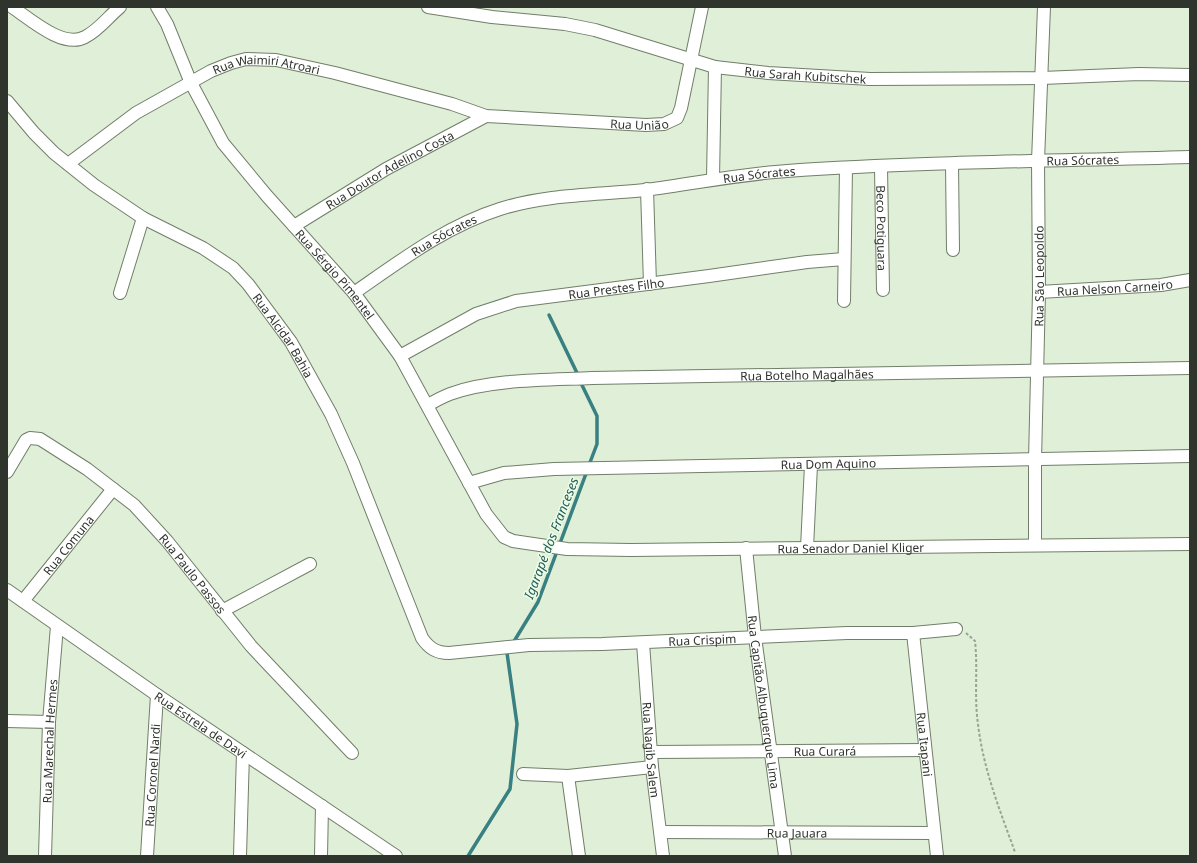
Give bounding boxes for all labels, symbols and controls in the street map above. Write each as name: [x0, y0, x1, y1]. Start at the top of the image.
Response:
street label: Rua Waimiri Atroari: [210, 51, 322, 78]
street label: Rua Sarah Kubitschek: [744, 62, 867, 87]
street label: Rua União: [610, 115, 671, 134]
street label: Rua Doutor Adelino Costa: [322, 126, 457, 213]
street label: Rua Sócrates: [1046, 150, 1120, 169]
street label: Rua Sócrates: [722, 162, 796, 187]
street label: Beco Potiguara: [873, 185, 891, 271]
street label: Rua Sócrates: [408, 210, 479, 260]
street label: Rua Sérgio Pimentel: [292, 225, 379, 323]
street label: Rua São Leopoldo: [1030, 225, 1048, 327]
street label: Rua Prestes Filho: [567, 273, 665, 303]
street label: Rua Nelson Carneiro: [1057, 275, 1174, 299]
street label: Rua Alcidar Bahia: [249, 290, 318, 381]
street label: Rua Botelho Magalhães: [740, 365, 874, 384]
street label: Rua Dom Aquino: [781, 454, 876, 473]
water label: Igarapé dos Franceses: [519, 474, 583, 602]
street label: Rua Comuna: [39, 511, 97, 578]
street label: Rua Paulo Passos: [156, 530, 230, 617]
street label: Rua Senador Daniel Kliger: [777, 538, 924, 557]
street label: Rua Capitão Albuquerque Lima: [744, 614, 784, 790]
street label: Rua Crispim: [668, 629, 737, 650]
street label: Rua Marechal Hermes: [38, 678, 61, 804]
street label: Rua Estrela de Davi: [151, 687, 250, 762]
street label: Rua Nagib Salem: [639, 701, 664, 799]
street label: Rua Itapani: [913, 711, 937, 777]
street label: Rua Coronel Nardi: [140, 723, 164, 827]
street label: Rua Curará: [794, 742, 856, 759]
street label: Rua Jauara: [767, 824, 827, 841]

